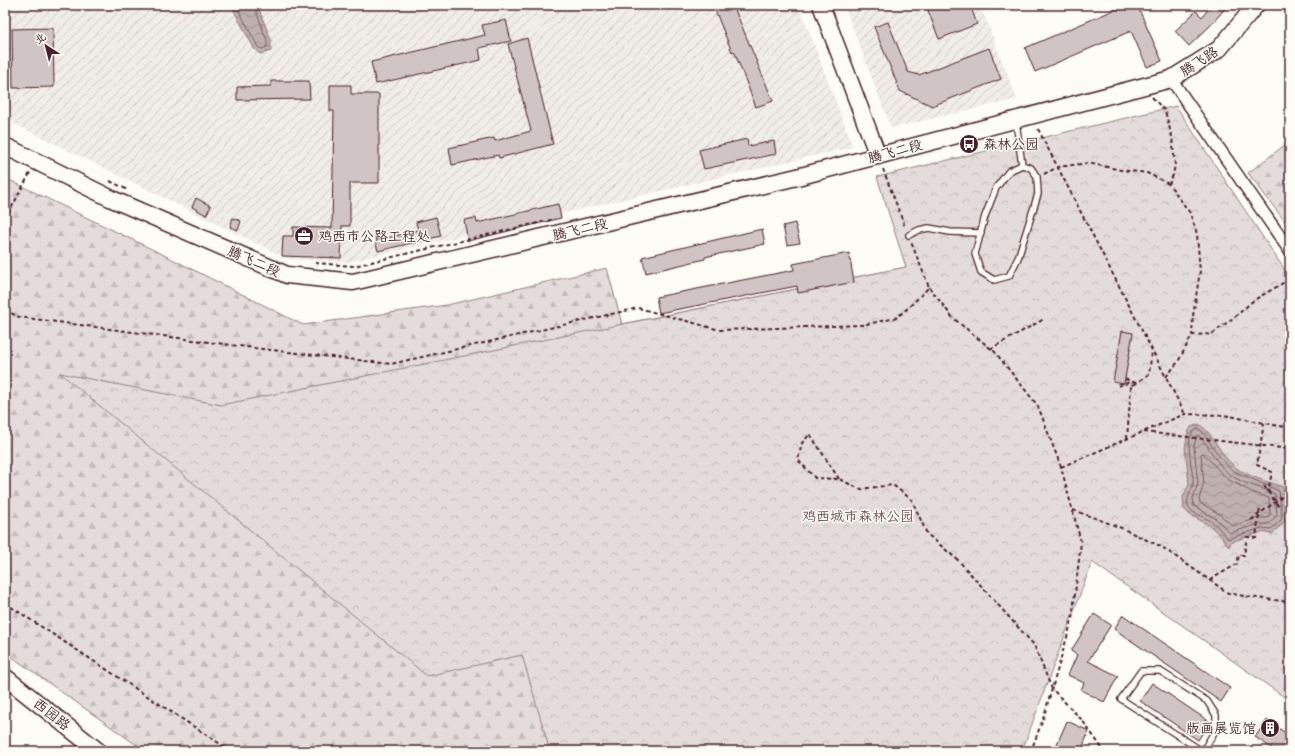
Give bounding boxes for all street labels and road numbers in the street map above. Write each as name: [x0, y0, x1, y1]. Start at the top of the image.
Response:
street label: 腾飞路: [1177, 43, 1223, 83]
street label: 腾飞二段: [866, 136, 925, 170]
street label: 腾飞二段: [551, 215, 610, 247]
street label: 腾飞二段: [224, 242, 283, 283]
street label: 西园路: [28, 695, 73, 736]

